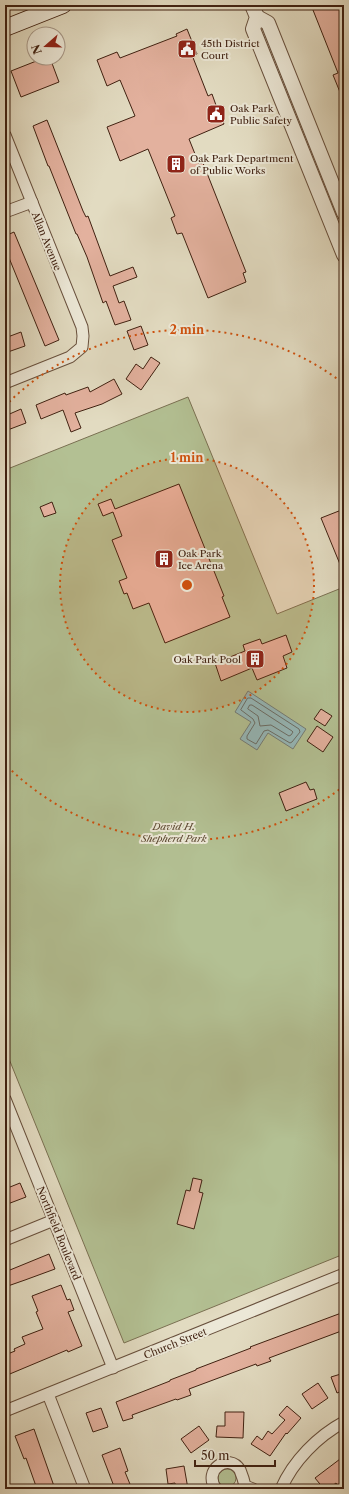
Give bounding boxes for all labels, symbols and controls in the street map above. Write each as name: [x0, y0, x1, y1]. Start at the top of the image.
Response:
north arrow: [26, 26, 66, 66]
place label: 45th District Court: [201, 37, 260, 62]
public building icon: 45th District Court: [176, 38, 198, 60]
text: N: [28, 42, 45, 56]
place label: Oak Park Public Safety: [230, 102, 293, 127]
public building icon: Oak Park Public Safety: [205, 103, 227, 125]
place label: Oak Park Department of Public Works: [190, 152, 294, 177]
building icon: Oak Park Department of Public Works: [165, 153, 187, 175]
street label: Allan Avenue: [28, 209, 64, 273]
text: 2 min: [170, 322, 205, 337]
text: 1 min: [171, 450, 204, 465]
place label: Oak Park Ice Arena: [178, 547, 224, 572]
building icon: Oak Park Ice Arena: [153, 548, 175, 570]
centre of rings: [180, 578, 194, 592]
building icon: Oak Park Pool: [244, 648, 266, 670]
place label: Oak Park Pool: [173, 653, 241, 666]
park label: David H. Shepherd Park: [140, 820, 208, 845]
street label: Northfield Boulevard: [34, 1184, 83, 1282]
street label: Church Street: [142, 1325, 209, 1362]
scale bar: [195, 1442, 275, 1468]
text: 50 m: [201, 1448, 230, 1463]

